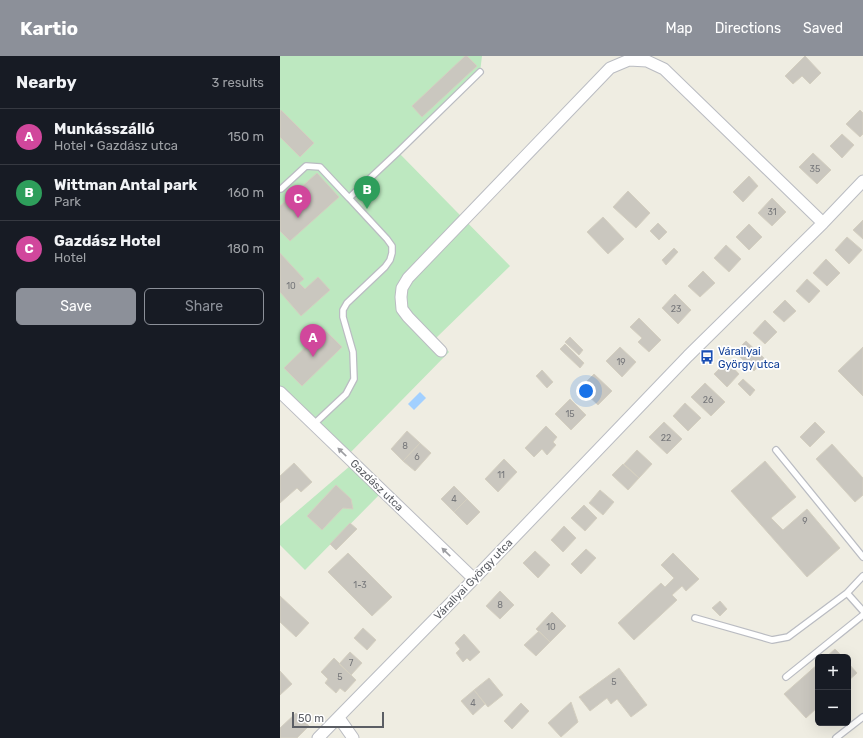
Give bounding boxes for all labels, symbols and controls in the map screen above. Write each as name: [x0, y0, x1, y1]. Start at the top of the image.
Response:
text: Kartio: [20, 17, 78, 40]
text: Map: [666, 20, 693, 37]
text: Directions: [715, 20, 781, 37]
text: Saved: [803, 20, 843, 37]
text: Nearby: [16, 72, 77, 92]
text: 3 results: [212, 75, 264, 90]
text: Munkásszálló: [54, 120, 155, 138]
text: A: [24, 129, 34, 144]
text: 150 m: [228, 129, 264, 144]
text: Hotel · Gazdász utca: [54, 138, 178, 153]
house number: 35: [810, 164, 820, 174]
text: Wittman Antal park: [54, 176, 197, 194]
pin: B: [354, 176, 380, 209]
text: B: [24, 185, 34, 200]
text: 160 m: [228, 185, 264, 200]
pin: C: [285, 185, 311, 218]
text: Park: [54, 194, 81, 209]
house number: 31: [767, 207, 777, 217]
text: Gazdász Hotel: [54, 232, 161, 250]
text: C: [24, 241, 34, 256]
text: 180 m: [227, 241, 264, 256]
text: Hotel: [54, 250, 86, 265]
house number: 10: [286, 281, 296, 291]
button: Save: [16, 288, 136, 325]
button: Share: [144, 288, 264, 325]
house number: 23: [671, 304, 681, 314]
pin: A: [300, 324, 326, 357]
place label: Várallyai György utca: [718, 345, 780, 371]
bus stop icon: Várallyai György utca: [699, 349, 715, 365]
house number: 19: [616, 357, 626, 367]
your location: [576, 381, 596, 401]
house number: 26: [703, 395, 714, 405]
house number: 15: [565, 409, 575, 419]
house number: 22: [661, 433, 671, 443]
house number: 8: [402, 441, 408, 451]
one-way arrow: [337, 447, 347, 456]
house number: 6: [414, 452, 420, 462]
street label: Gazdász utca: [347, 457, 406, 514]
house number: 11: [497, 470, 505, 480]
house number: 4: [451, 494, 457, 504]
house number: 9: [802, 516, 808, 526]
street label: Várallyai György utca: [431, 536, 515, 622]
one-way arrow: [441, 547, 451, 557]
house number: 1-3: [353, 580, 367, 590]
house number: 8: [497, 600, 503, 610]
house number: 10: [546, 622, 556, 632]
map controls: [815, 654, 851, 726]
button: +: [815, 654, 851, 690]
house number: 7: [349, 658, 354, 668]
house number: 5: [337, 672, 343, 682]
house number: 5: [611, 677, 617, 687]
button: −: [815, 690, 851, 726]
house number: 4: [470, 698, 476, 708]
scale bar: [292, 710, 384, 729]
text: 50 m: [298, 712, 324, 725]

